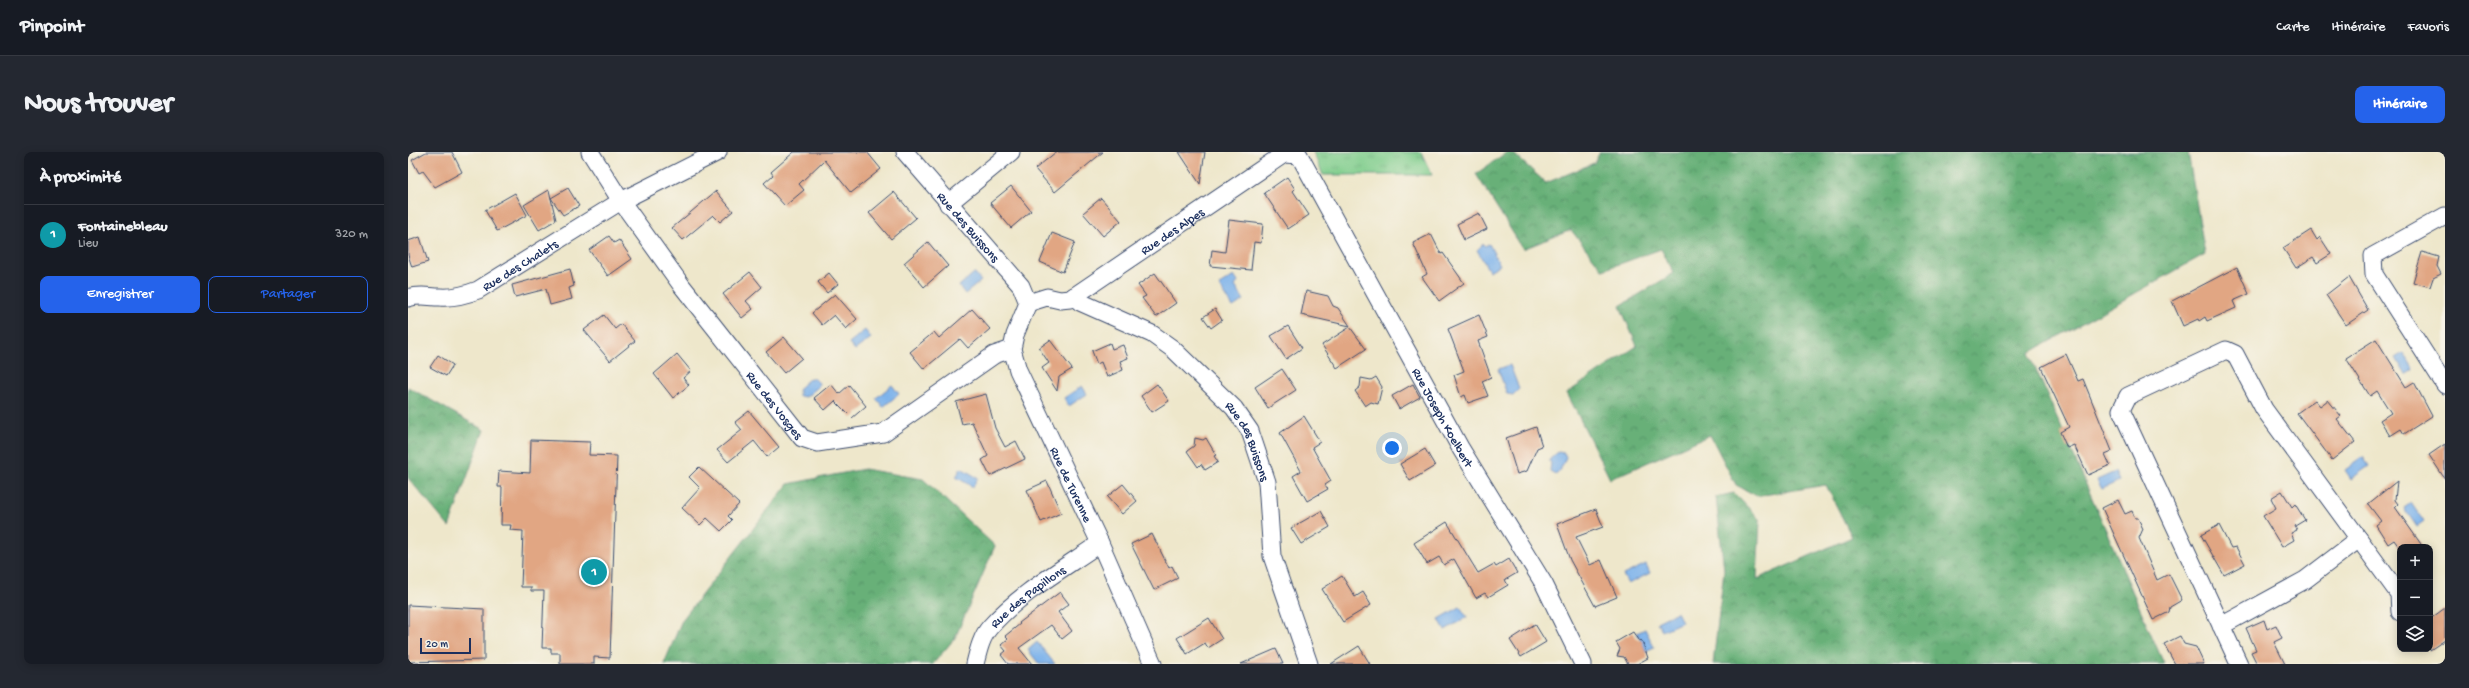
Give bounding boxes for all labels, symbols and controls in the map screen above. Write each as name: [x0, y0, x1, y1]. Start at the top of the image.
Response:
text: Pinpoint: [20, 16, 84, 39]
text: Carte: [2276, 19, 2310, 36]
text: Itinéraire: [2332, 19, 2385, 36]
text: Favoris: [2407, 19, 2449, 36]
button: Itinéraire: [2355, 86, 2445, 123]
text: Nous trouver: [24, 88, 173, 121]
text: À proximité: [40, 168, 121, 188]
street label: Rue des Buissons: [933, 190, 1002, 267]
street label: Rue des Alpes: [1138, 205, 1209, 259]
text: Fontainebleau: [78, 218, 168, 236]
text: 1: [50, 227, 56, 242]
text: 320 m: [335, 227, 368, 242]
text: Lieu: [78, 236, 98, 251]
street label: Rue des Chalets: [480, 237, 562, 295]
button: Enregistrer: [40, 276, 200, 313]
button: Partager: [208, 276, 368, 313]
street label: Rue Joseph Koelbert: [1408, 366, 1476, 472]
street label: Rue des Vosges: [742, 369, 806, 444]
street label: Rue des Buissons: [1221, 399, 1272, 485]
your location: [1382, 438, 1402, 458]
street label: Rue de Turenne: [1046, 445, 1094, 526]
map controls: [2397, 544, 2433, 652]
button: +: [2397, 544, 2433, 580]
pin: 1: [581, 557, 607, 587]
street label: Rue des Papillons: [988, 563, 1070, 632]
button: −: [2397, 580, 2433, 616]
button: layers: [2397, 616, 2433, 652]
scale bar: [420, 636, 471, 655]
text: 20 m: [426, 639, 448, 651]

